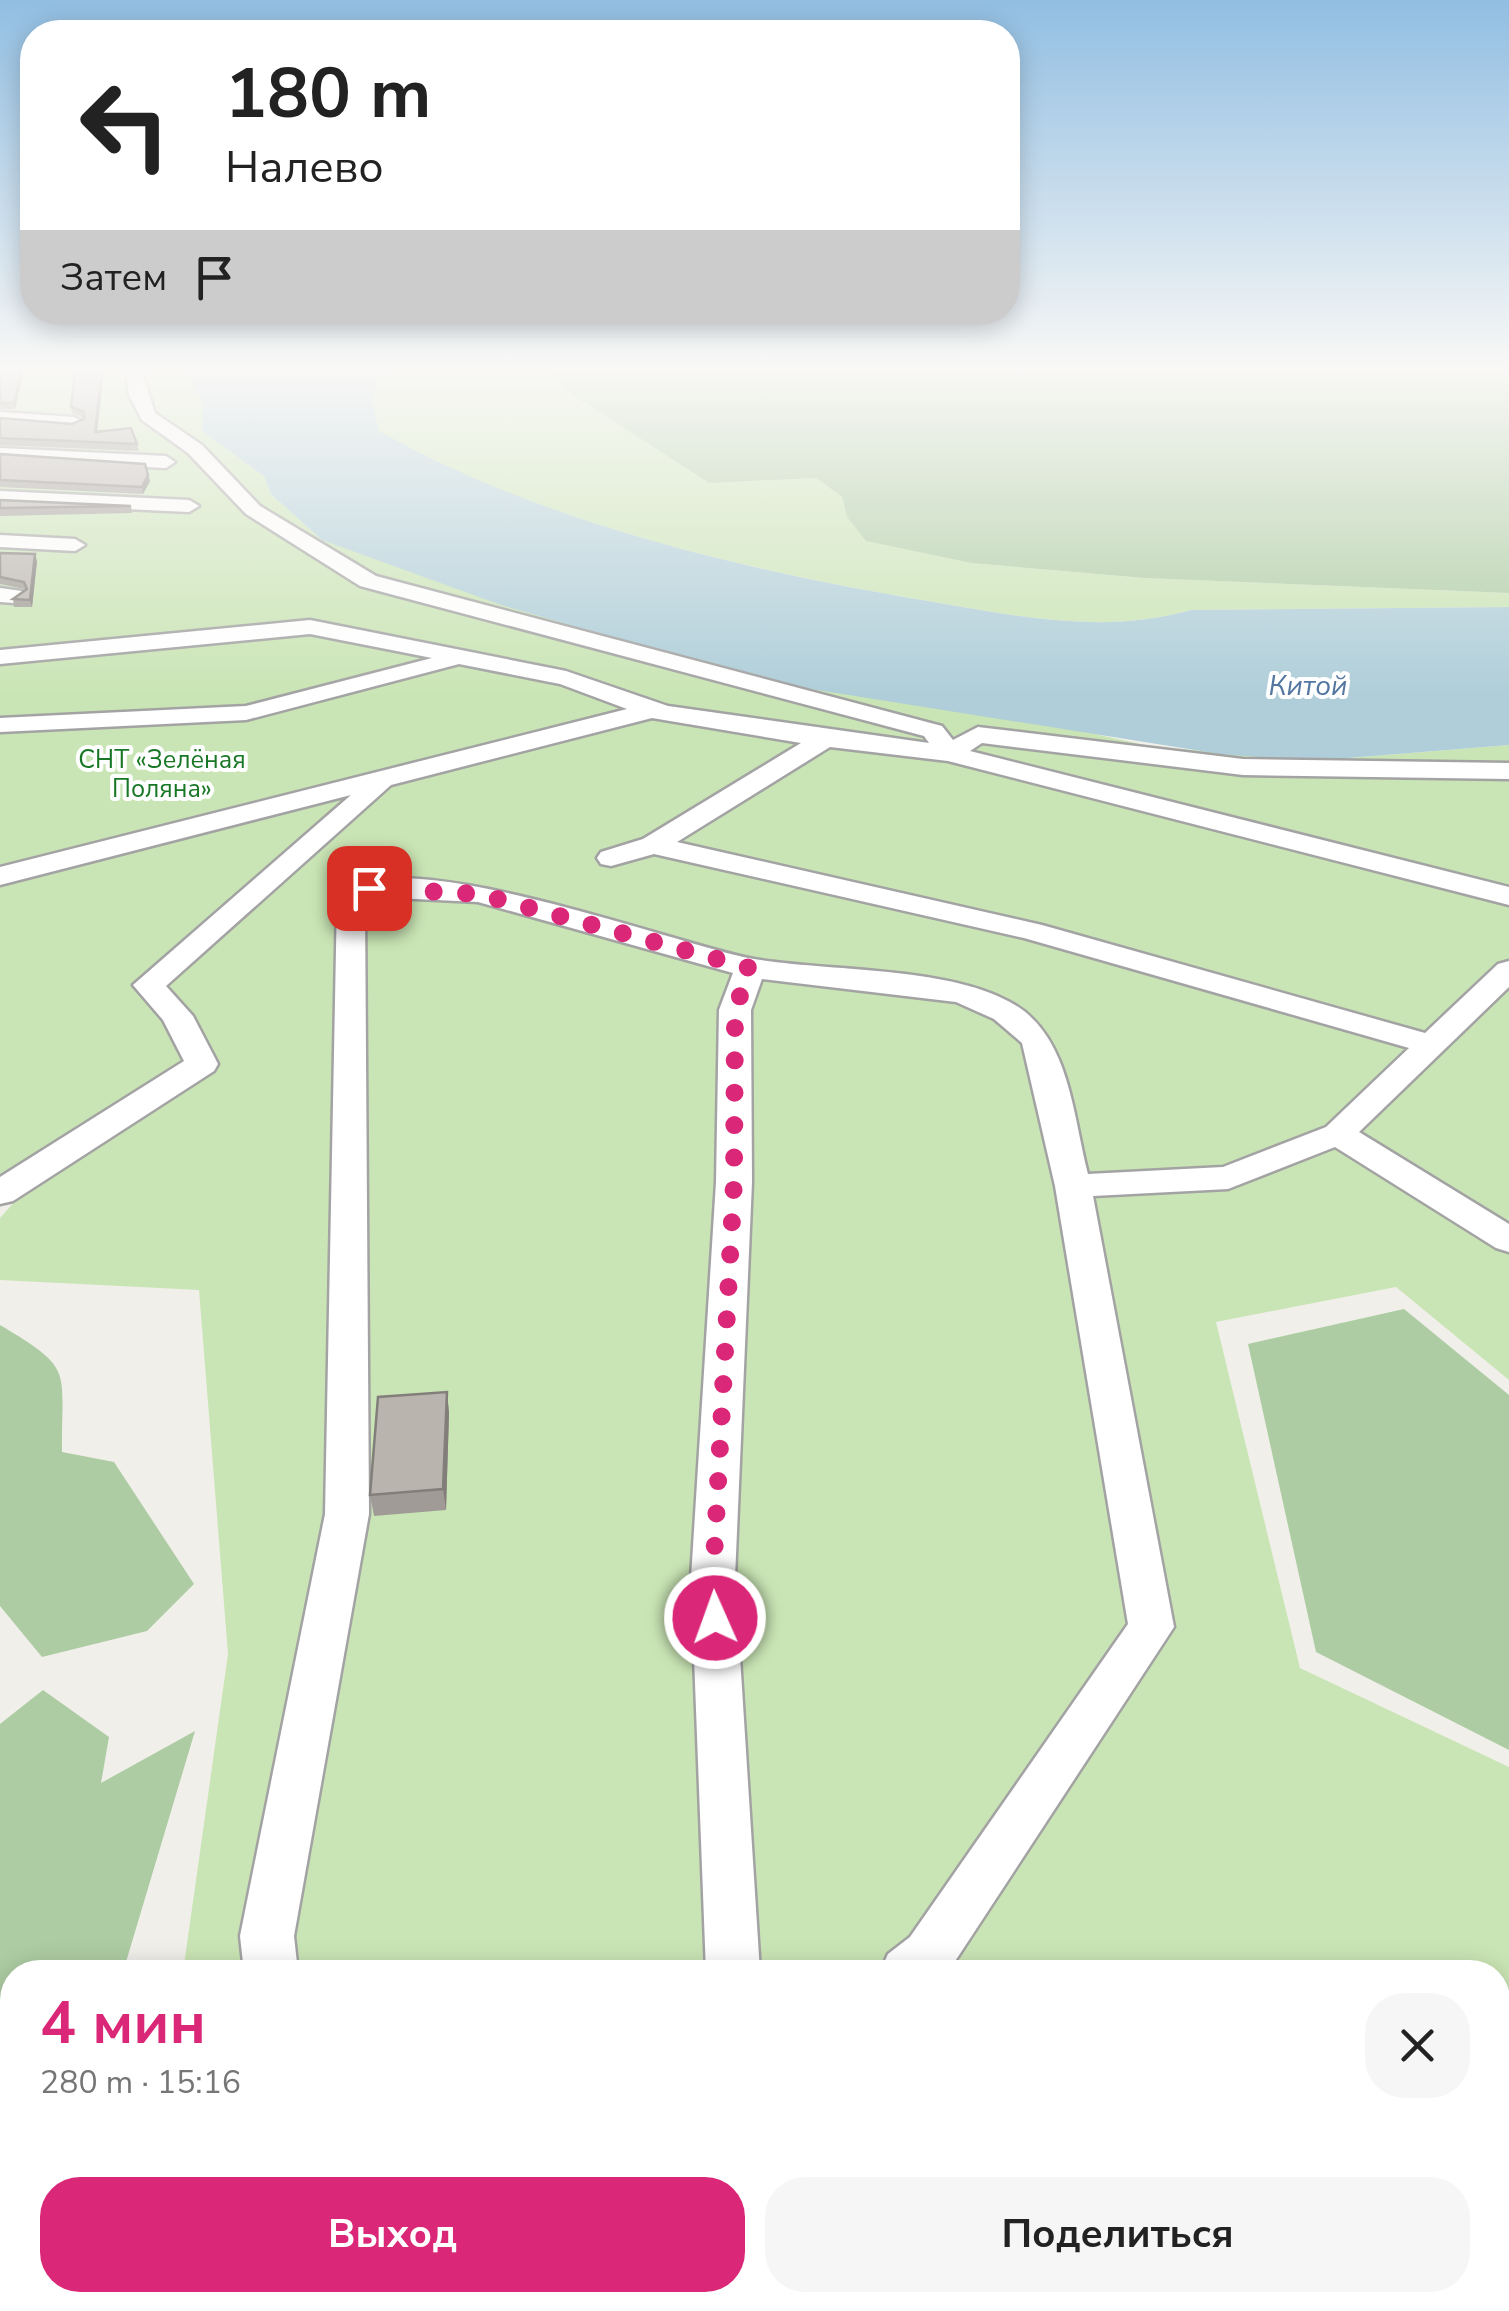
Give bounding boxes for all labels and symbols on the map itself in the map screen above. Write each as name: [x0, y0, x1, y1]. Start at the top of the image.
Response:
water label: Китой: [1269, 667, 1347, 705]
park label: СНТ «Зелёная Поляна»: [78, 743, 246, 806]
pin: [327, 846, 412, 931]
position arrow: [663, 1566, 767, 1670]

